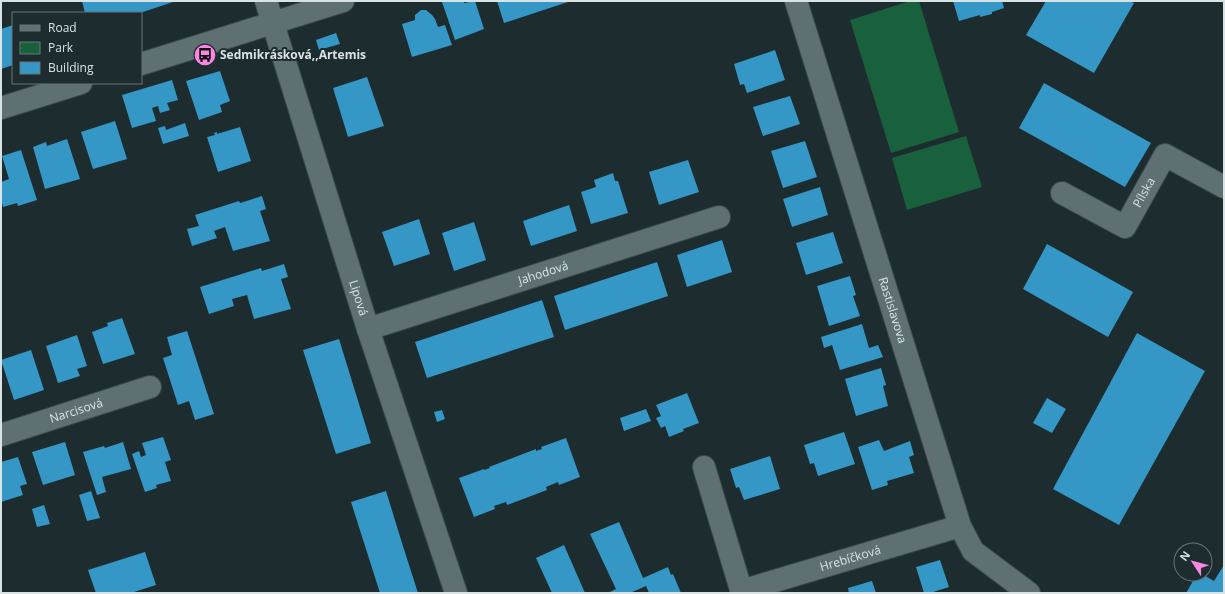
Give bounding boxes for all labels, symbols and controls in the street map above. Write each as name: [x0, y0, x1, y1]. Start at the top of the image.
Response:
legend: [12, 12, 142, 84]
text: Road: [48, 19, 77, 36]
text: Park: [48, 39, 74, 56]
bus stop icon: Sedmikrásková,,Artemis: [192, 42, 218, 68]
place label: Sedmikrásková,,Artemis: [220, 46, 366, 63]
text: Building: [48, 59, 94, 76]
street label: Pílska: [1129, 174, 1159, 210]
street label: Jahodová: [515, 257, 570, 289]
street label: Rastislavova: [875, 275, 911, 345]
street label: Lipová: [345, 278, 372, 318]
street label: Narcisová: [47, 394, 105, 427]
street label: Hrebíčková: [818, 541, 883, 575]
north arrow: [1173, 542, 1213, 582]
text: N: [1176, 548, 1193, 564]

